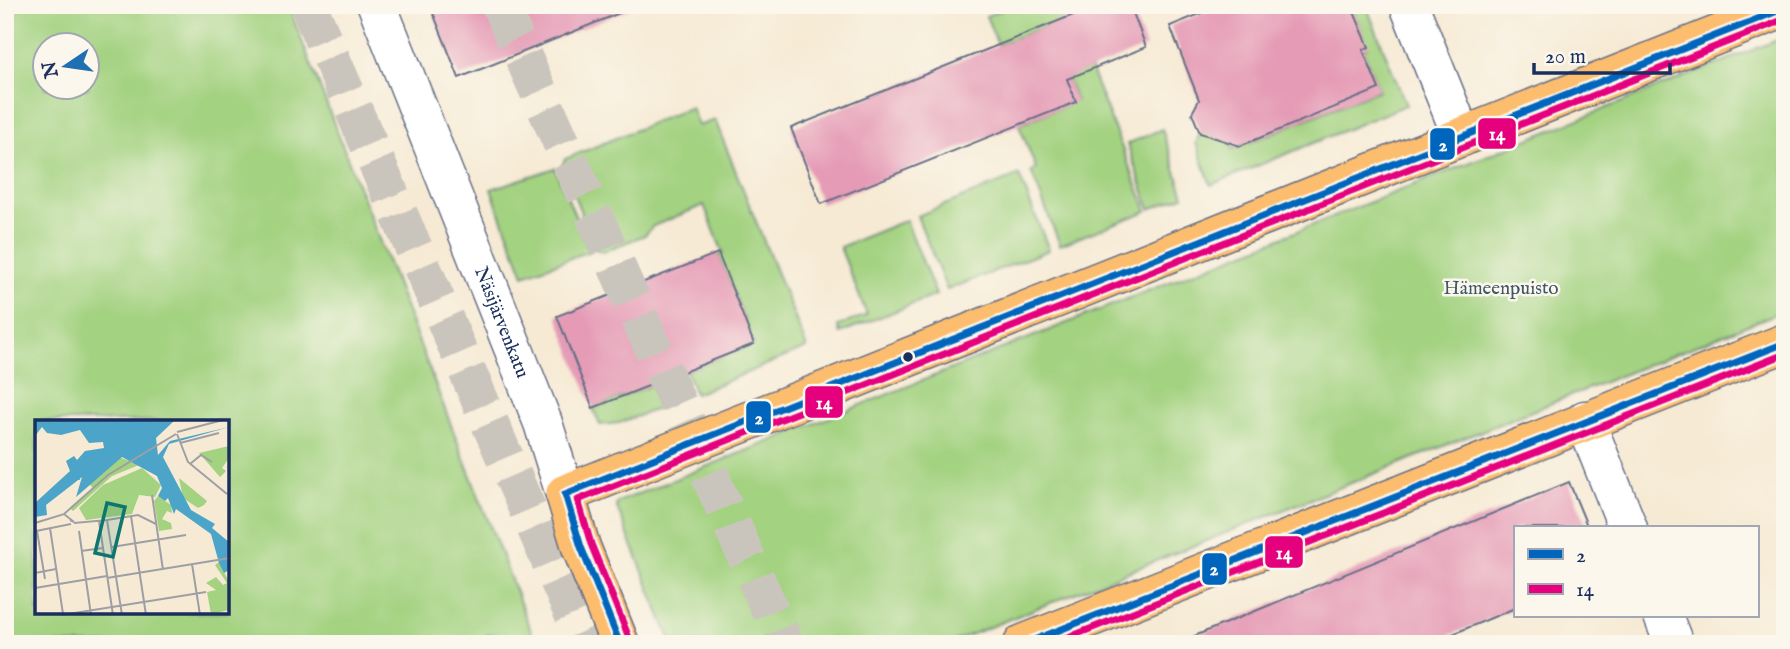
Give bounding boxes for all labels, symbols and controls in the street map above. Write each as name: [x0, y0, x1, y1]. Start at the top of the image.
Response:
north arrow: [32, 32, 102, 102]
scale bar: [1534, 32, 1671, 76]
text: 20 m: [1545, 44, 1586, 71]
text: N: [38, 58, 65, 81]
line badge: 14: [1477, 117, 1517, 150]
text: 14: [1489, 123, 1506, 147]
line badge: 2: [1429, 127, 1456, 161]
text: 2: [1439, 134, 1448, 158]
street label: Näsijärvenkatu: [468, 264, 534, 382]
park label: Hämeenpuisto: [1443, 277, 1559, 301]
unlabelled marker: [901, 350, 915, 364]
line badge: 14: [804, 385, 844, 419]
text: 14: [816, 392, 833, 416]
line badge: 2: [745, 400, 772, 434]
text: 2: [755, 407, 764, 431]
inset map: [35, 420, 229, 614]
legend: [1514, 526, 1758, 618]
line badge: 14: [1264, 535, 1304, 569]
text: 14: [1276, 542, 1293, 566]
text: 2: [1576, 543, 1586, 570]
line badge: 2: [1201, 552, 1228, 586]
text: 2: [1210, 558, 1219, 582]
text: 14: [1576, 577, 1595, 604]

